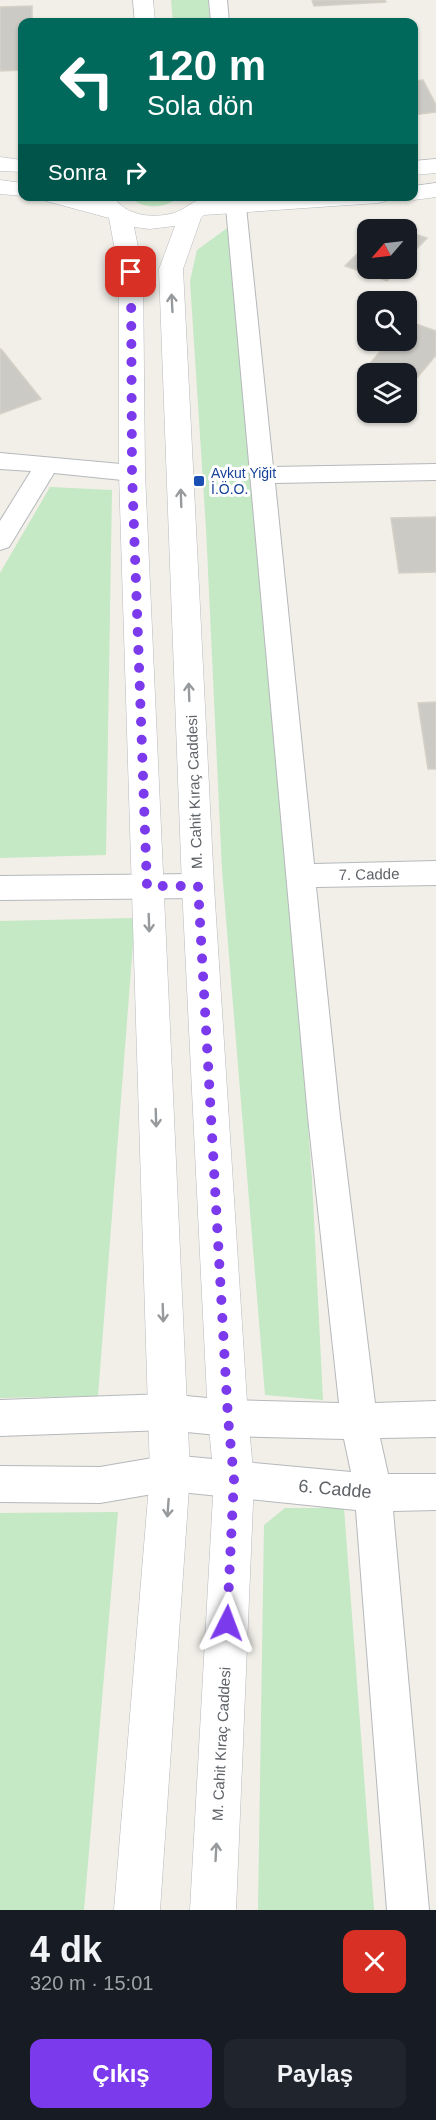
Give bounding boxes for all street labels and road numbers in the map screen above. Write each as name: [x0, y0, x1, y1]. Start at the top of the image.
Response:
street label: M. Cahit Kıraç Caddesi: [183, 715, 205, 869]
street label: 7. Cadde: [338, 865, 400, 883]
street label: 6. Cadde: [298, 1476, 372, 1502]
street label: M. Cahit Kıraç Caddesi: [208, 1667, 234, 1821]

